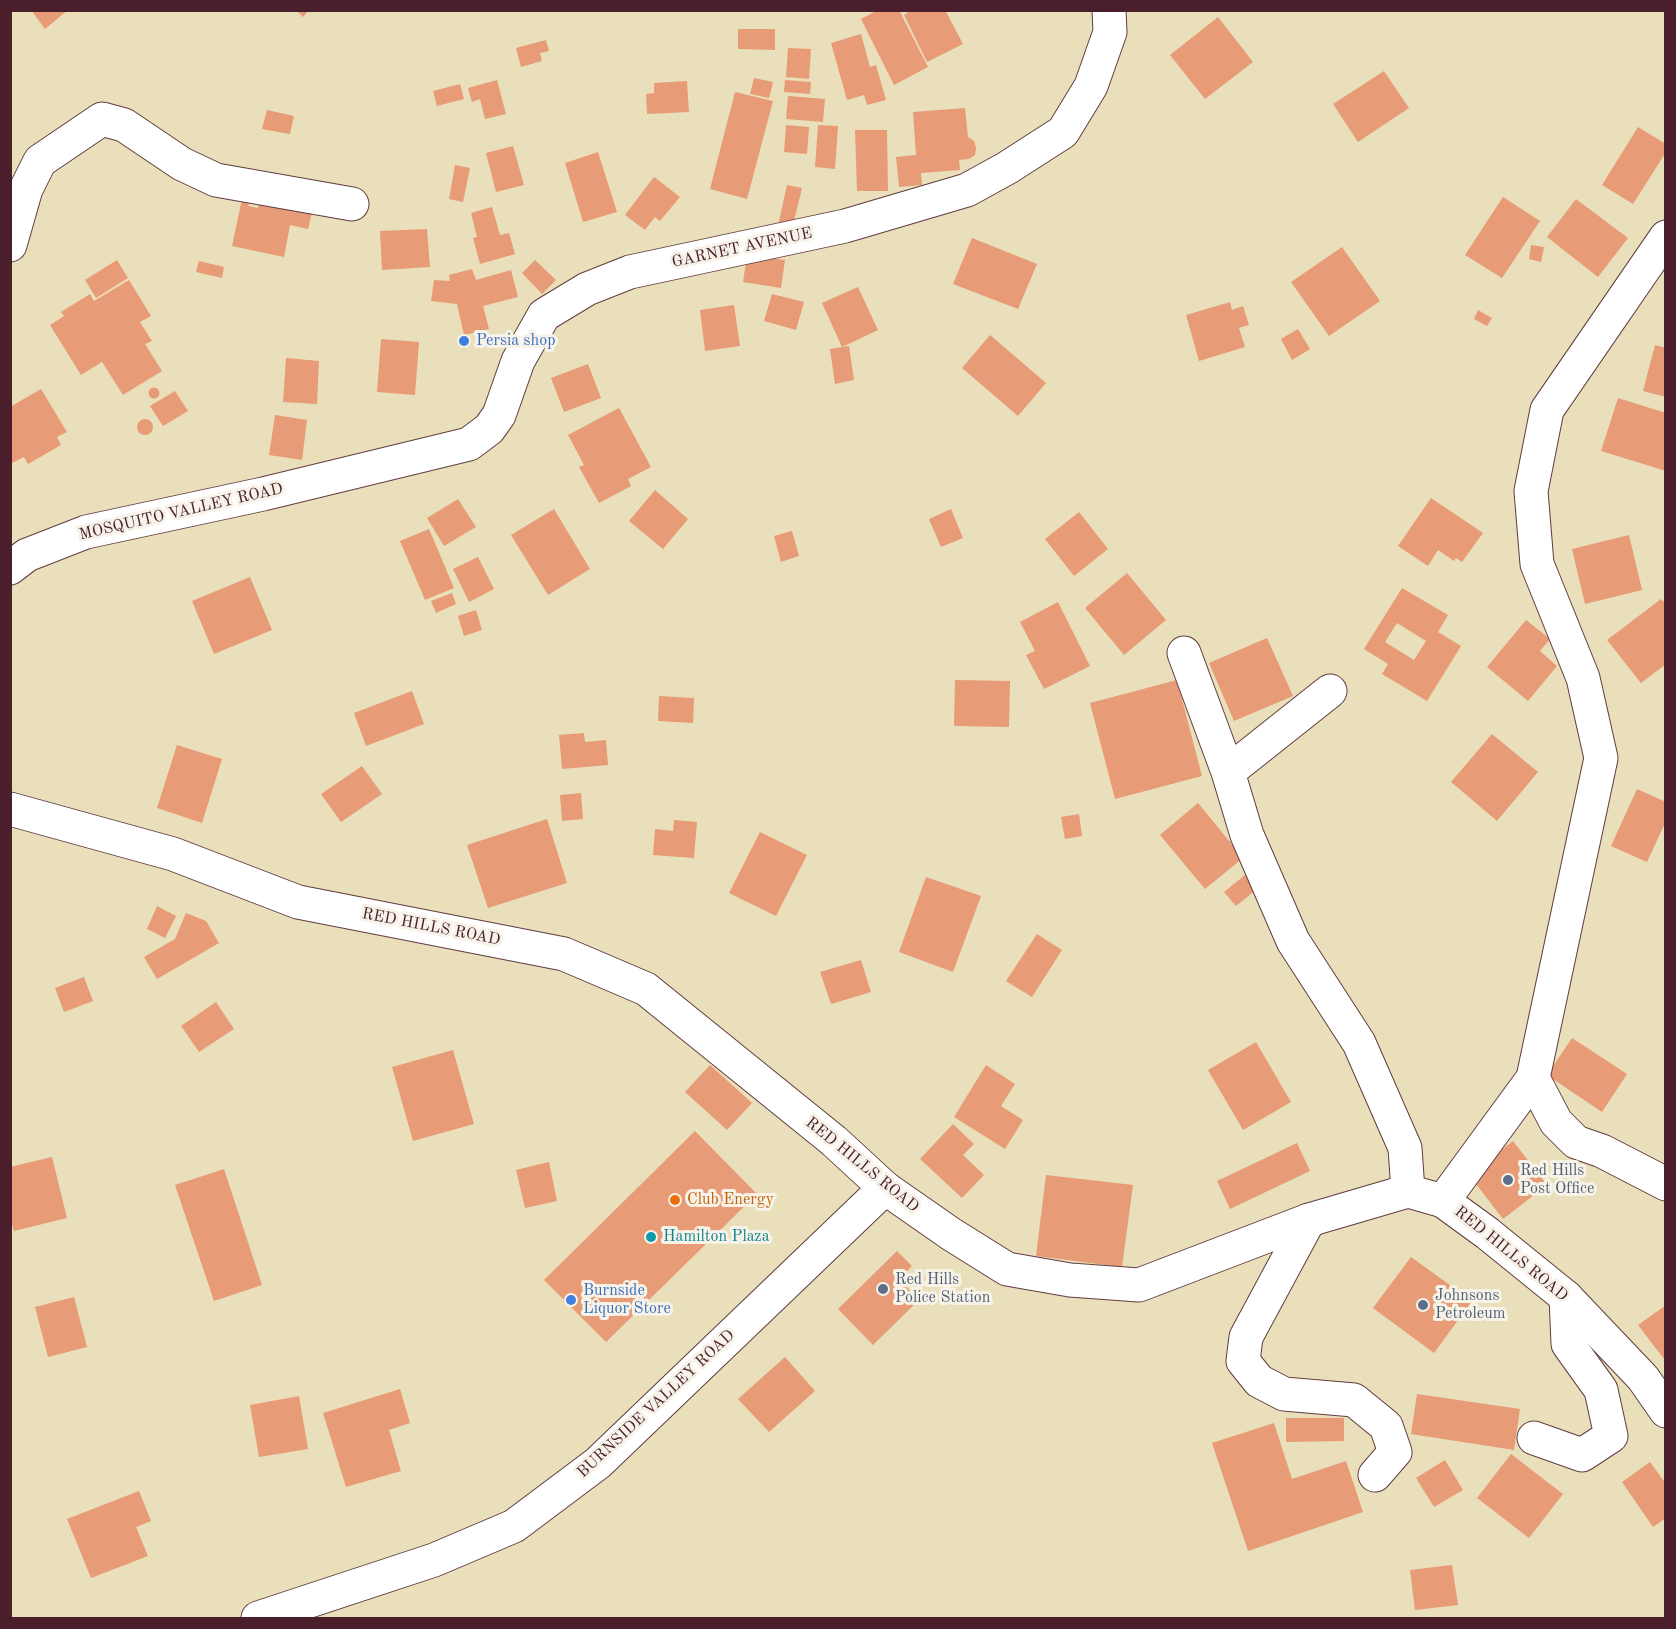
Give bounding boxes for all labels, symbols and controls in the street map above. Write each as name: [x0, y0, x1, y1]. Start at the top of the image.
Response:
street label: GARNET AVENUE: [670, 224, 814, 272]
place label: Persia shop: [476, 331, 555, 351]
marker: Persia shop: [457, 334, 471, 348]
street label: MOSQUITO VALLEY ROAD: [77, 479, 285, 545]
street label: RED HILLS ROAD: [360, 904, 502, 950]
street label: RED HILLS ROAD: [801, 1113, 923, 1217]
place label: Red Hills Post Office: [1520, 1161, 1594, 1199]
marker: Red Hills Post Office: [1501, 1173, 1515, 1187]
place label: Club Energy: [687, 1190, 774, 1210]
marker: Club Energy: [668, 1193, 682, 1207]
street label: RED HILLS ROAD: [1450, 1202, 1572, 1306]
place label: Hamilton Plaza: [663, 1227, 770, 1247]
marker: Hamilton Plaza: [644, 1230, 658, 1244]
place label: Red Hills Police Station: [895, 1270, 990, 1308]
place label: Burnside Liquor Store: [583, 1281, 671, 1319]
marker: Red Hills Police Station: [876, 1282, 890, 1296]
place label: Johnsons Petroleum: [1435, 1286, 1505, 1324]
marker: Burnside Liquor Store: [564, 1293, 578, 1307]
marker: Johnsons Petroleum: [1416, 1298, 1430, 1312]
street label: BURNSIDE VALLEY ROAD: [573, 1326, 739, 1482]

